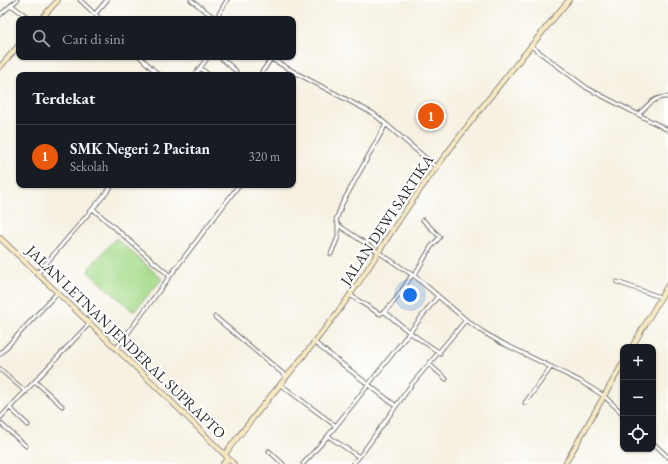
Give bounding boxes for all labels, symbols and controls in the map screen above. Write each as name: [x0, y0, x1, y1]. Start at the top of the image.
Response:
search box: [16, 16, 296, 60]
icon: search: [30, 27, 52, 49]
text: Cari di sini: [62, 29, 125, 48]
text: Terdekat: [32, 87, 95, 109]
pin: 1: [418, 101, 444, 131]
text: SMK Negeri 2 Pacitan: [70, 139, 210, 158]
text: 1: [42, 148, 48, 165]
text: 320 m: [249, 148, 280, 165]
street label: JALAN DEWI SARTIKA: [335, 150, 438, 290]
text: Sekolah: [70, 158, 108, 175]
street label: JALAN LETNAN JENDERAL SUPRAPTO: [21, 240, 230, 442]
your location: [400, 285, 420, 305]
map controls: [620, 344, 656, 452]
button: +: [620, 344, 656, 380]
button: −: [620, 380, 656, 416]
button: locate: [620, 416, 656, 452]

